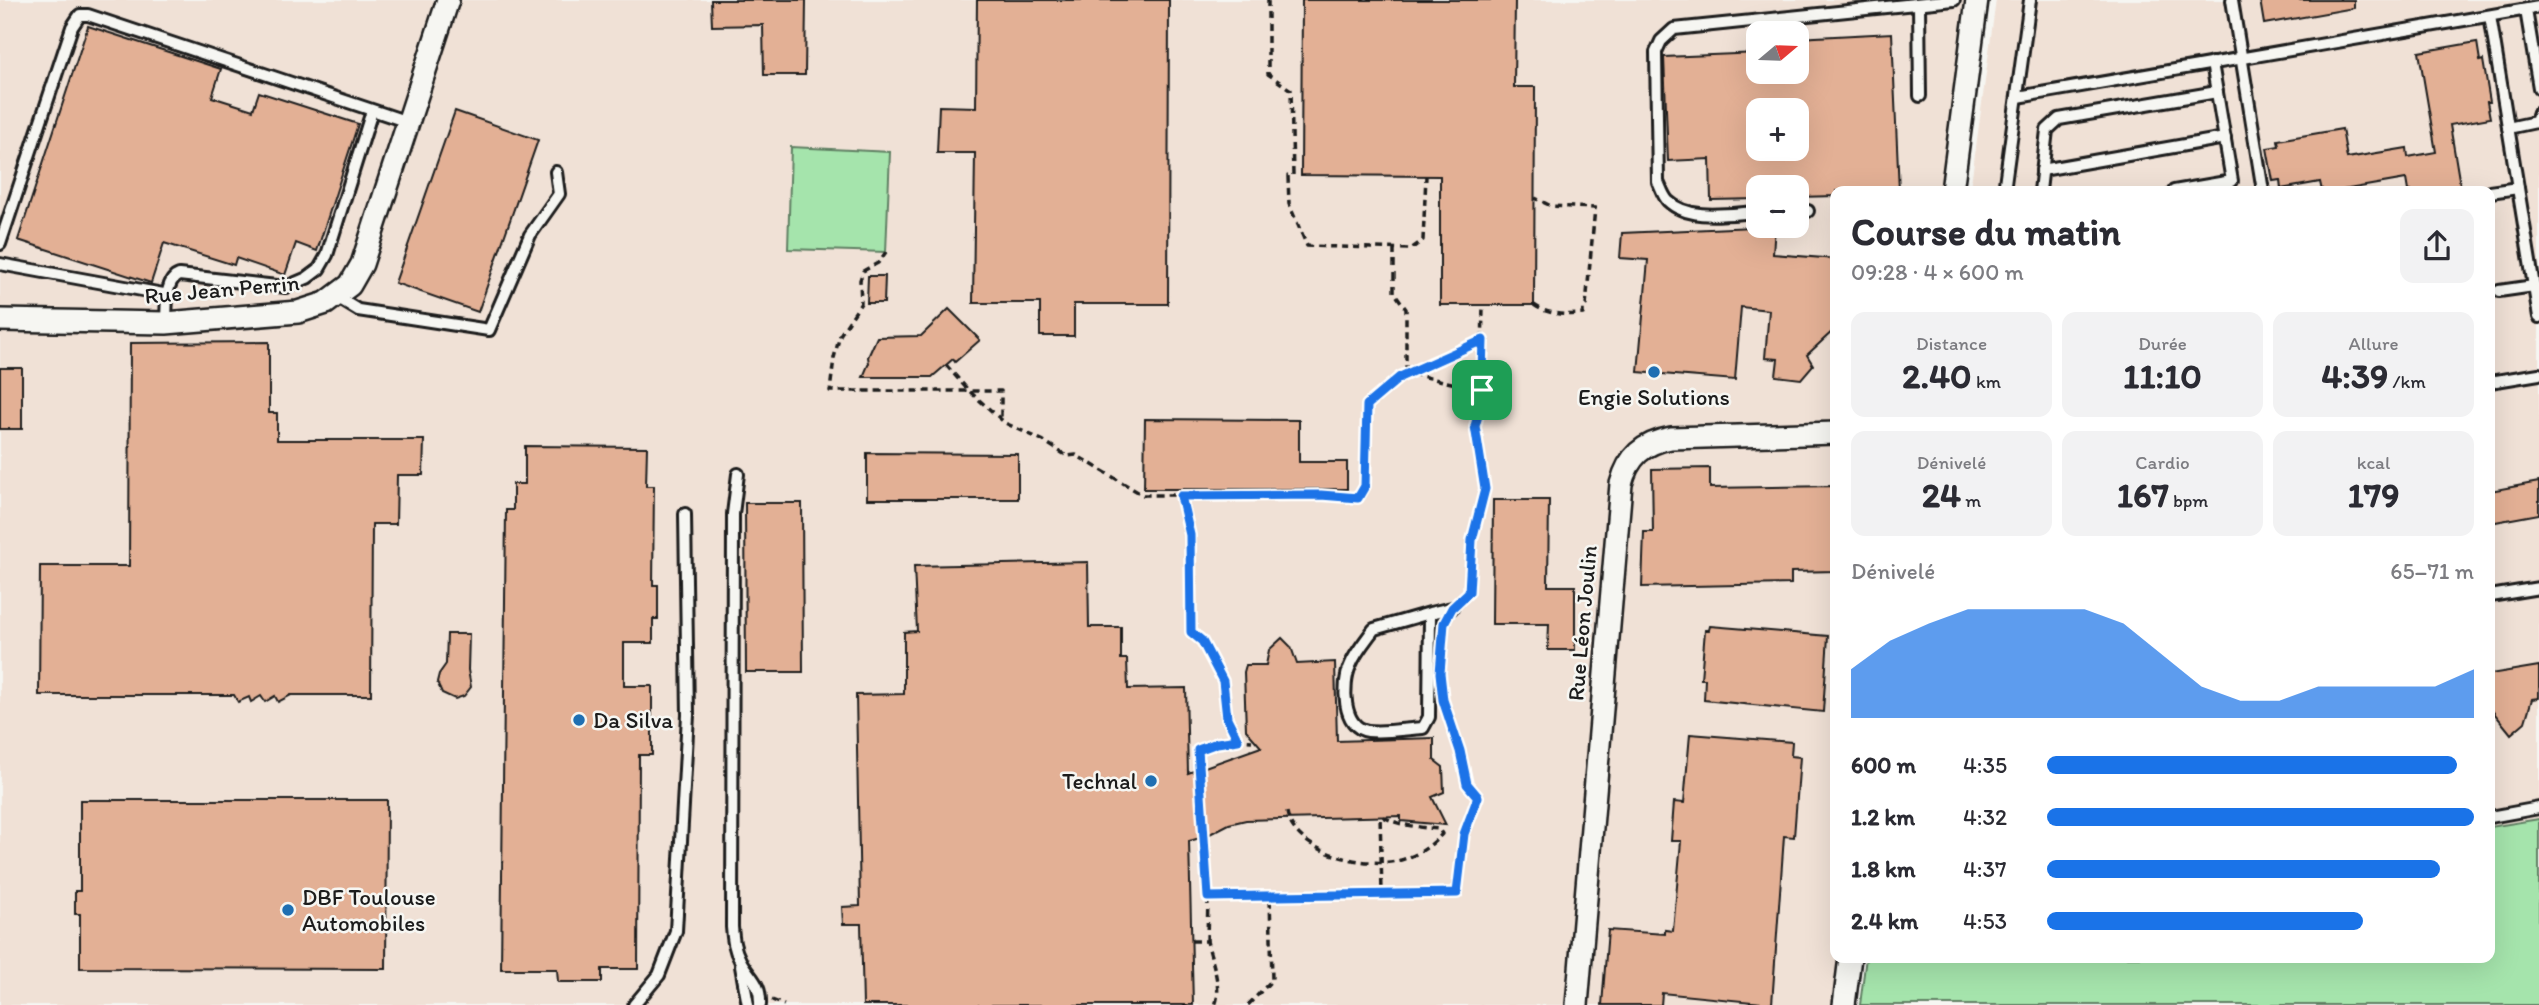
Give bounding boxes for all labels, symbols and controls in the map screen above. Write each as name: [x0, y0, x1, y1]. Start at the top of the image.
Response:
north arrow: [1746, 21, 1810, 84]
map controls: [1746, 21, 1809, 238]
button: +: [1746, 98, 1809, 161]
button: −: [1746, 175, 1809, 238]
text: Course du matin: [1851, 209, 2121, 255]
button: share: [2400, 209, 2474, 283]
text: 09:28 · 4 × 600 m: [1851, 258, 2024, 286]
street label: Rue Jean Perrin: [143, 268, 301, 310]
text: Distance: [1916, 332, 1987, 355]
text: Durée: [2138, 332, 2187, 355]
text: Allure: [2349, 332, 2399, 355]
text: 2.40: [1902, 355, 1972, 397]
text: 11:10: [2123, 355, 2202, 397]
text: 4:39: [2321, 355, 2388, 397]
pin: [1452, 360, 1512, 420]
marker: Engie Solutions: [1646, 364, 1662, 380]
text: km: [1972, 370, 2001, 393]
text: /km: [2388, 370, 2426, 393]
icon: arrive: [1463, 371, 1501, 409]
place label: Engie Solutions: [1578, 383, 1730, 411]
text: Dénivelé: [1917, 451, 1986, 474]
text: Cardio: [2135, 451, 2190, 474]
text: kcal: [2357, 451, 2390, 474]
text: 24: [1922, 474, 1961, 516]
text: 167: [2117, 474, 2169, 516]
text: 179: [2348, 474, 2399, 516]
text: m: [1961, 489, 1981, 512]
text: bpm: [2169, 489, 2208, 512]
street label: Rue Léon Joulin: [1561, 544, 1603, 702]
text: Dénivelé: [1851, 557, 1935, 585]
text: 65–71 m: [2390, 557, 2474, 585]
place label: Da Silva: [593, 706, 673, 734]
marker: Da Silva: [571, 712, 587, 728]
text: 600 m: [1851, 751, 1916, 779]
text: 4:35: [1963, 751, 2007, 779]
place label: Technal: [1062, 767, 1137, 795]
marker: Technal: [1143, 773, 1159, 789]
text: 1.2 km: [1851, 803, 1915, 831]
text: 4:32: [1963, 803, 2007, 831]
text: 1.8 km: [1851, 855, 1916, 883]
text: 4:37: [1963, 855, 2006, 883]
place label: DBF Toulouse Automobiles: [302, 883, 436, 937]
marker: DBF Toulouse Automobiles: [280, 902, 296, 918]
text: 2.4 km: [1851, 907, 1918, 935]
text: 4:53: [1963, 907, 2007, 935]

